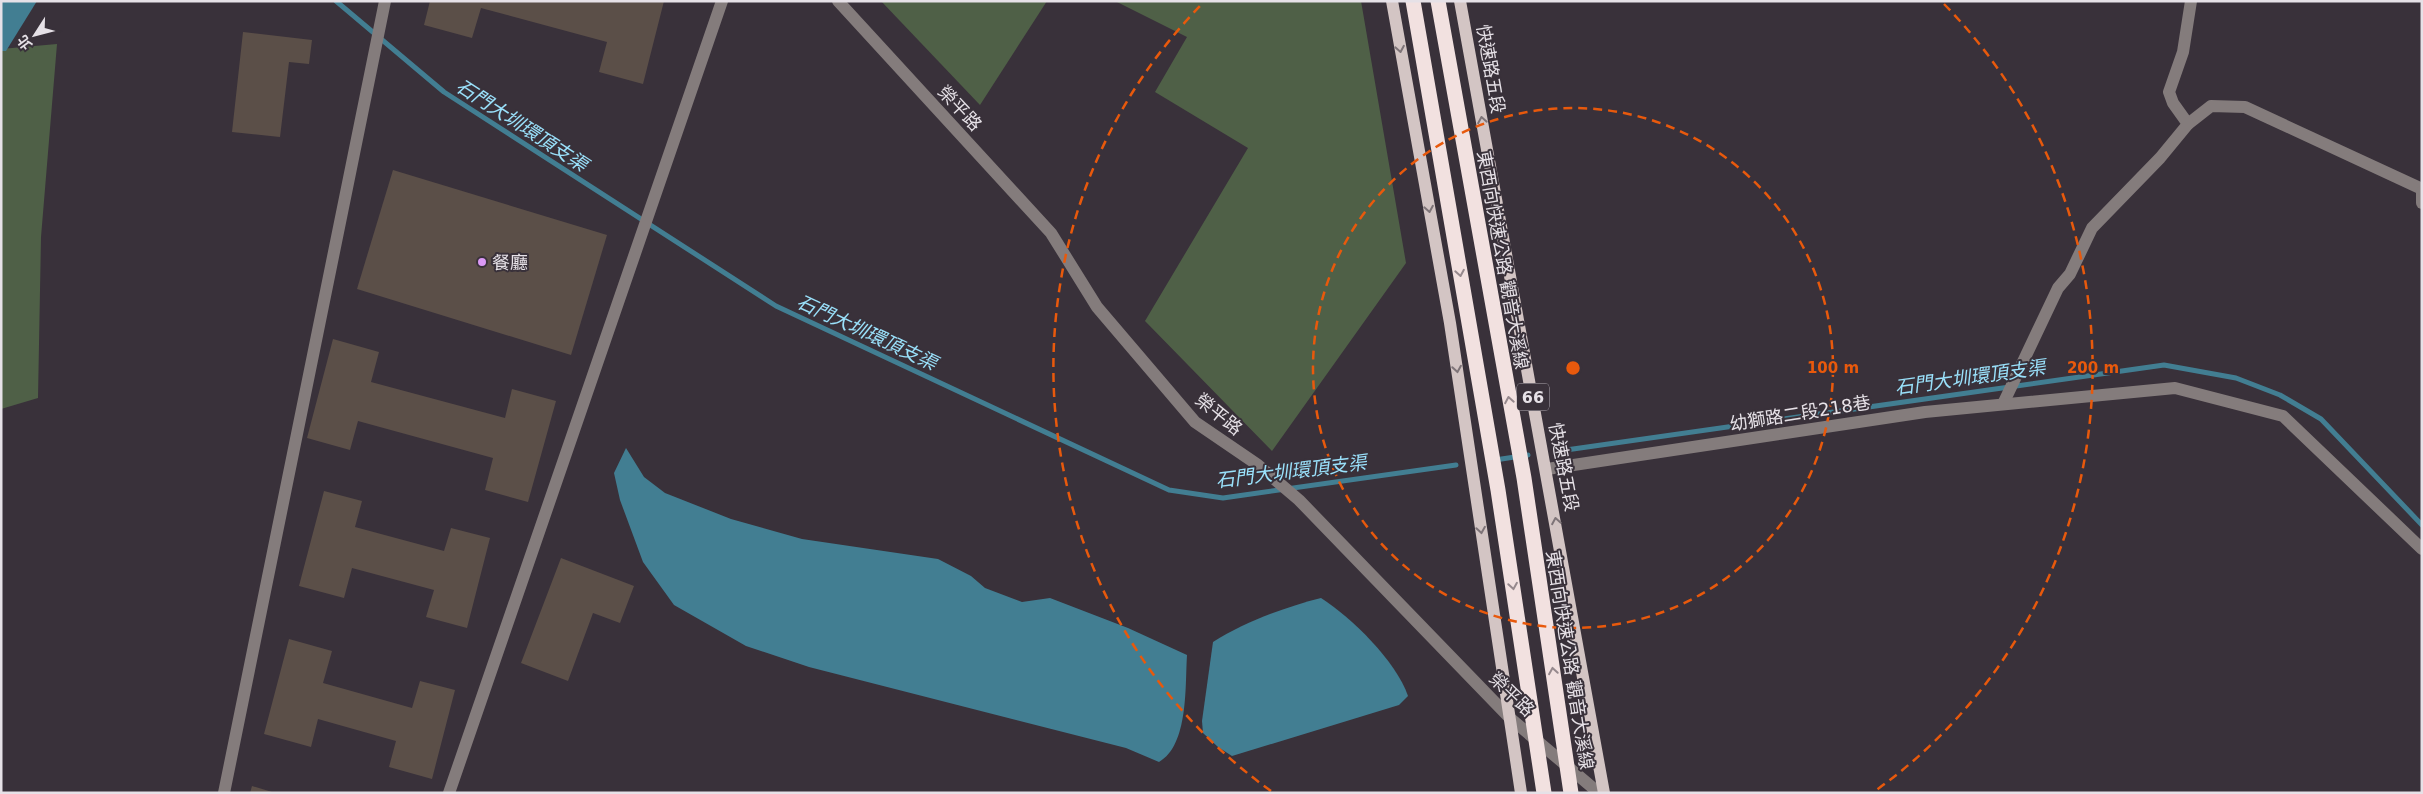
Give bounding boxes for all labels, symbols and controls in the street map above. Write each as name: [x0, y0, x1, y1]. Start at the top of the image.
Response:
north arrow: [10, 10, 60, 60]
street label: 快速路五段: [1473, 23, 1509, 115]
text: 北: [14, 32, 35, 53]
one-way arrow: [1395, 45, 1405, 54]
water label: 石門大圳環頂支渠: [452, 74, 594, 177]
street label: 榮平路: [934, 81, 986, 135]
one-way arrow: [1478, 116, 1488, 124]
street label: 東西向快速公路 觀音大溪線: [1473, 149, 1533, 371]
one-way arrow: [1424, 205, 1434, 214]
place label: 餐廳: [492, 252, 528, 273]
marker: 餐廳: [476, 256, 488, 268]
one-way arrow: [1455, 269, 1465, 278]
water label: 石門大圳環頂支渠: [793, 290, 943, 375]
water label: 石門大圳環頂支渠: [1893, 355, 2050, 398]
centre of rings: [1564, 359, 1582, 377]
text: 100 m: [1807, 359, 1859, 377]
text: 200 m: [2067, 359, 2119, 377]
one-way arrow: [1451, 366, 1462, 374]
road number: 66: [1517, 384, 1549, 411]
street label: 榮平路: [1191, 389, 1247, 439]
street label: 幼獅路二段218巷: [1728, 391, 1872, 435]
one-way arrow: [1505, 395, 1515, 404]
street label: 快速路五段: [1545, 421, 1583, 513]
water label: 石門大圳環頂支渠: [1214, 450, 1371, 491]
one-way arrow: [1552, 516, 1562, 525]
one-way arrow: [1476, 526, 1486, 534]
street label: 東西向快速公路 觀音大溪線: [1542, 549, 1598, 771]
one-way arrow: [1507, 581, 1517, 590]
one-way arrow: [1548, 667, 1558, 675]
street label: 榮平路: [1485, 668, 1539, 720]

